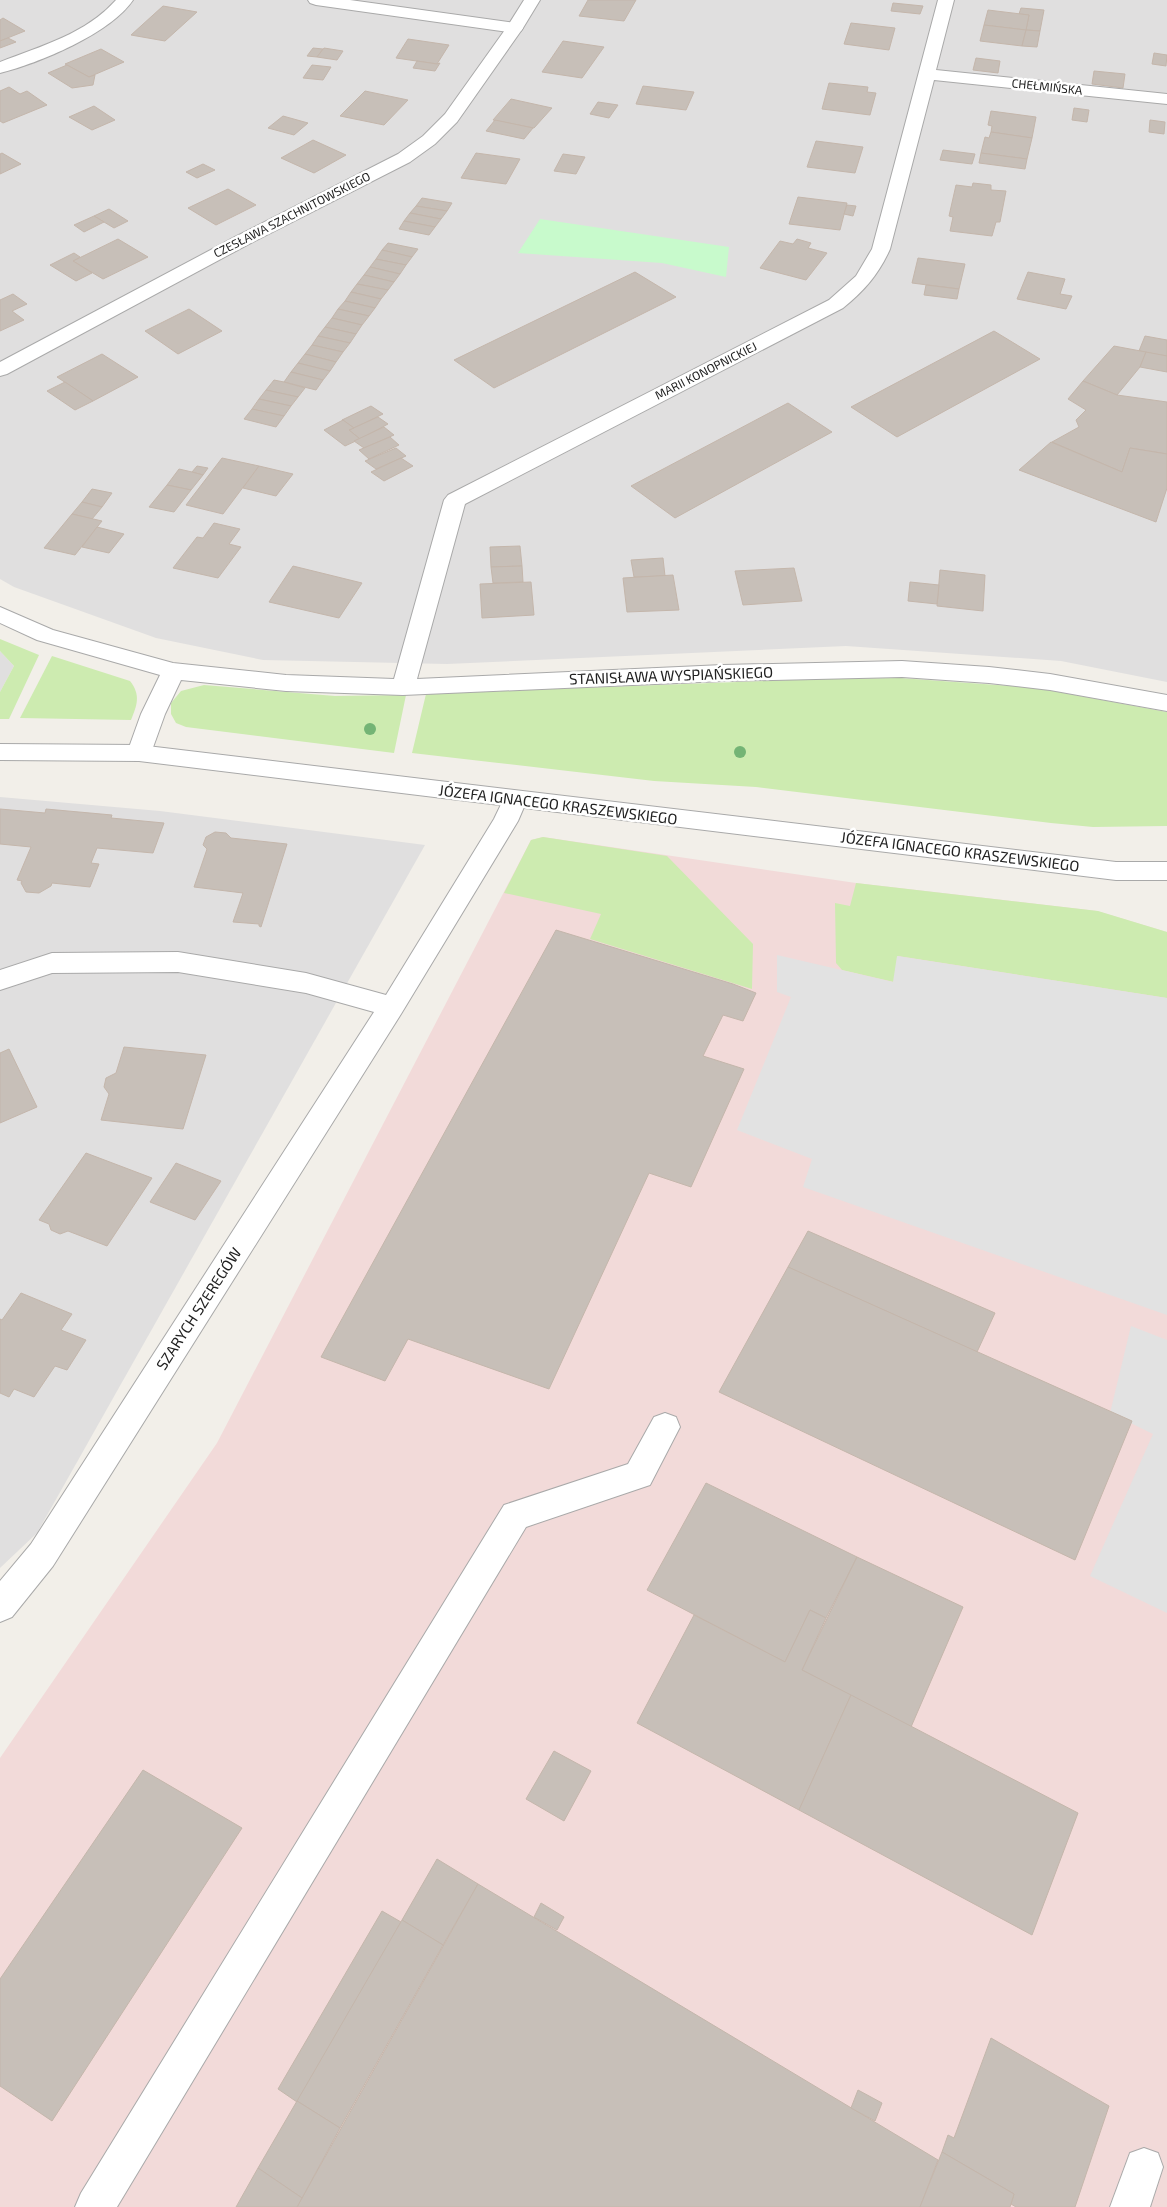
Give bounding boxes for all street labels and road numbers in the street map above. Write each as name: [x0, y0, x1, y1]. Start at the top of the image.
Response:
street label: CHEŁMIŃSKA: [1011, 75, 1084, 97]
street label: CZESŁAWA SZACHNITOWSKIEGO: [211, 168, 372, 260]
street label: MARII KONOPNICKIEJ: [652, 338, 759, 402]
street label: STANISŁAWA WYSPIAŃSKIEGO: [569, 662, 773, 688]
street label: JÓZEFA IGNACEGO KRASZEWSKIEGO: [438, 780, 678, 828]
street label: JÓZEFA IGNACEGO KRASZEWSKIEGO: [840, 827, 1080, 875]
street label: SZARYCH SZEREGÓW: [152, 1244, 244, 1373]

